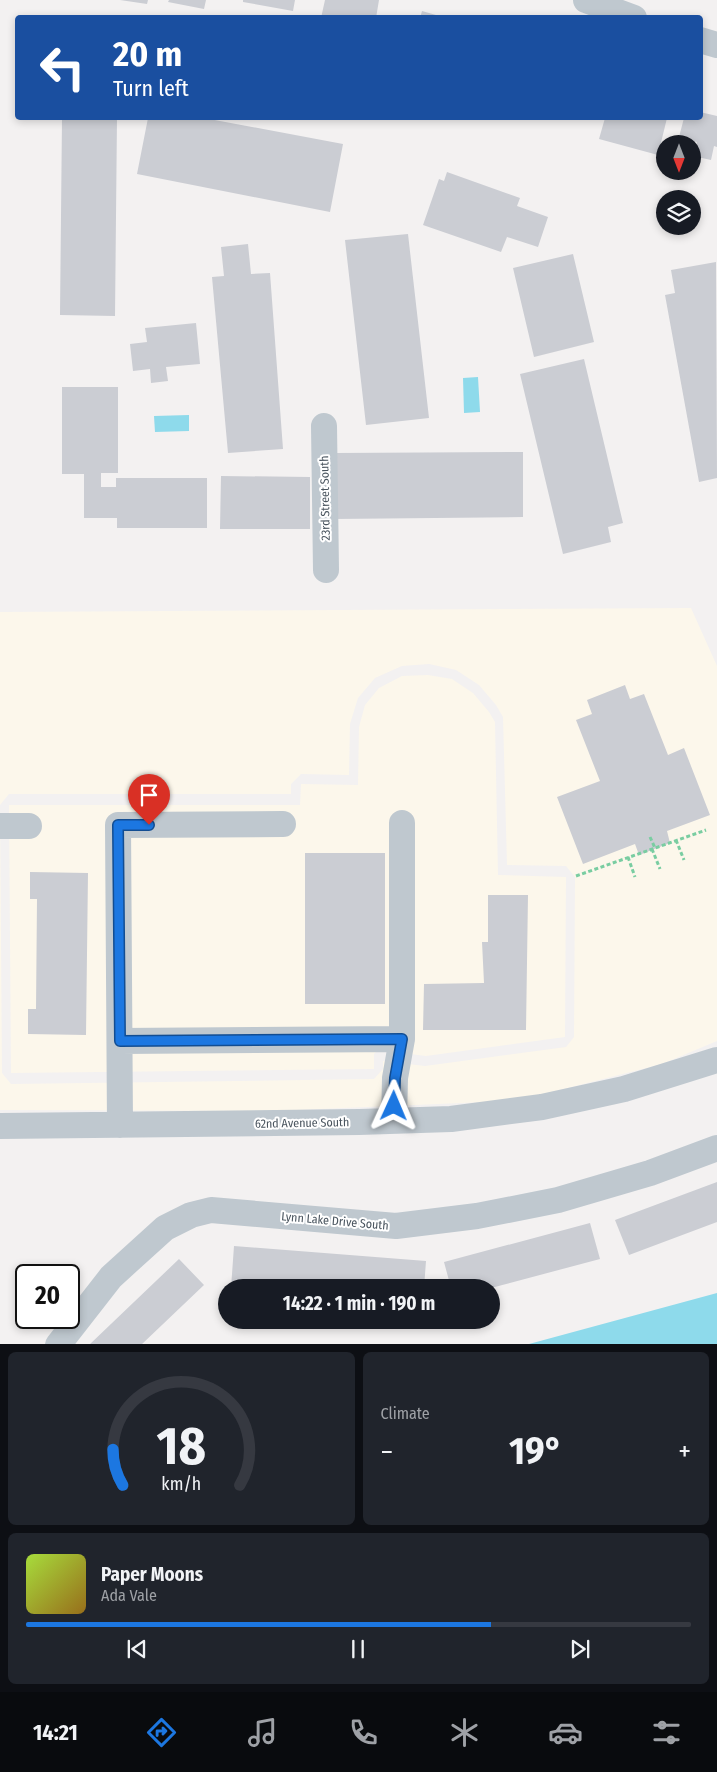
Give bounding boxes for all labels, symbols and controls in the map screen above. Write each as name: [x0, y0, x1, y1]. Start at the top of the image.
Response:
text: 20 m: [113, 33, 182, 75]
icon: left: [30, 35, 95, 100]
text: Turn left: [113, 75, 189, 102]
north arrow: [656, 135, 701, 180]
map controls: [656, 135, 701, 235]
button: layers: [656, 190, 701, 235]
street label: 23rd Street South: [317, 455, 333, 541]
pin: [128, 774, 170, 825]
icon: arrive: [135, 781, 163, 809]
position arrow: [367, 1079, 419, 1131]
street label: 62nd Avenue South: [255, 1115, 349, 1131]
street label: Lynn Lake Drive South: [281, 1209, 389, 1233]
speed limit sign: 20: [15, 1264, 80, 1329]
text: 14:22 · 1 min · 190 m: [283, 1292, 435, 1315]
text: Climate: [381, 1404, 430, 1423]
text: 18: [157, 1415, 206, 1478]
text: 19°: [509, 1428, 562, 1474]
text: −: [381, 1435, 393, 1468]
text: +: [678, 1435, 691, 1468]
text: km/h: [161, 1473, 201, 1495]
text: Paper Moons: [101, 1563, 203, 1586]
text: Ada Vale: [101, 1586, 157, 1605]
icon: previous: [123, 1635, 151, 1663]
icon: pause: [344, 1635, 372, 1663]
icon: next: [566, 1635, 594, 1663]
icon: directions: [144, 1715, 179, 1750]
icon: music: [245, 1715, 280, 1750]
icon: phone: [346, 1715, 381, 1750]
icon: climate: [447, 1715, 482, 1750]
icon: car: [548, 1715, 583, 1750]
icon: filters: [649, 1715, 684, 1750]
text: 14:21: [33, 1719, 78, 1746]

